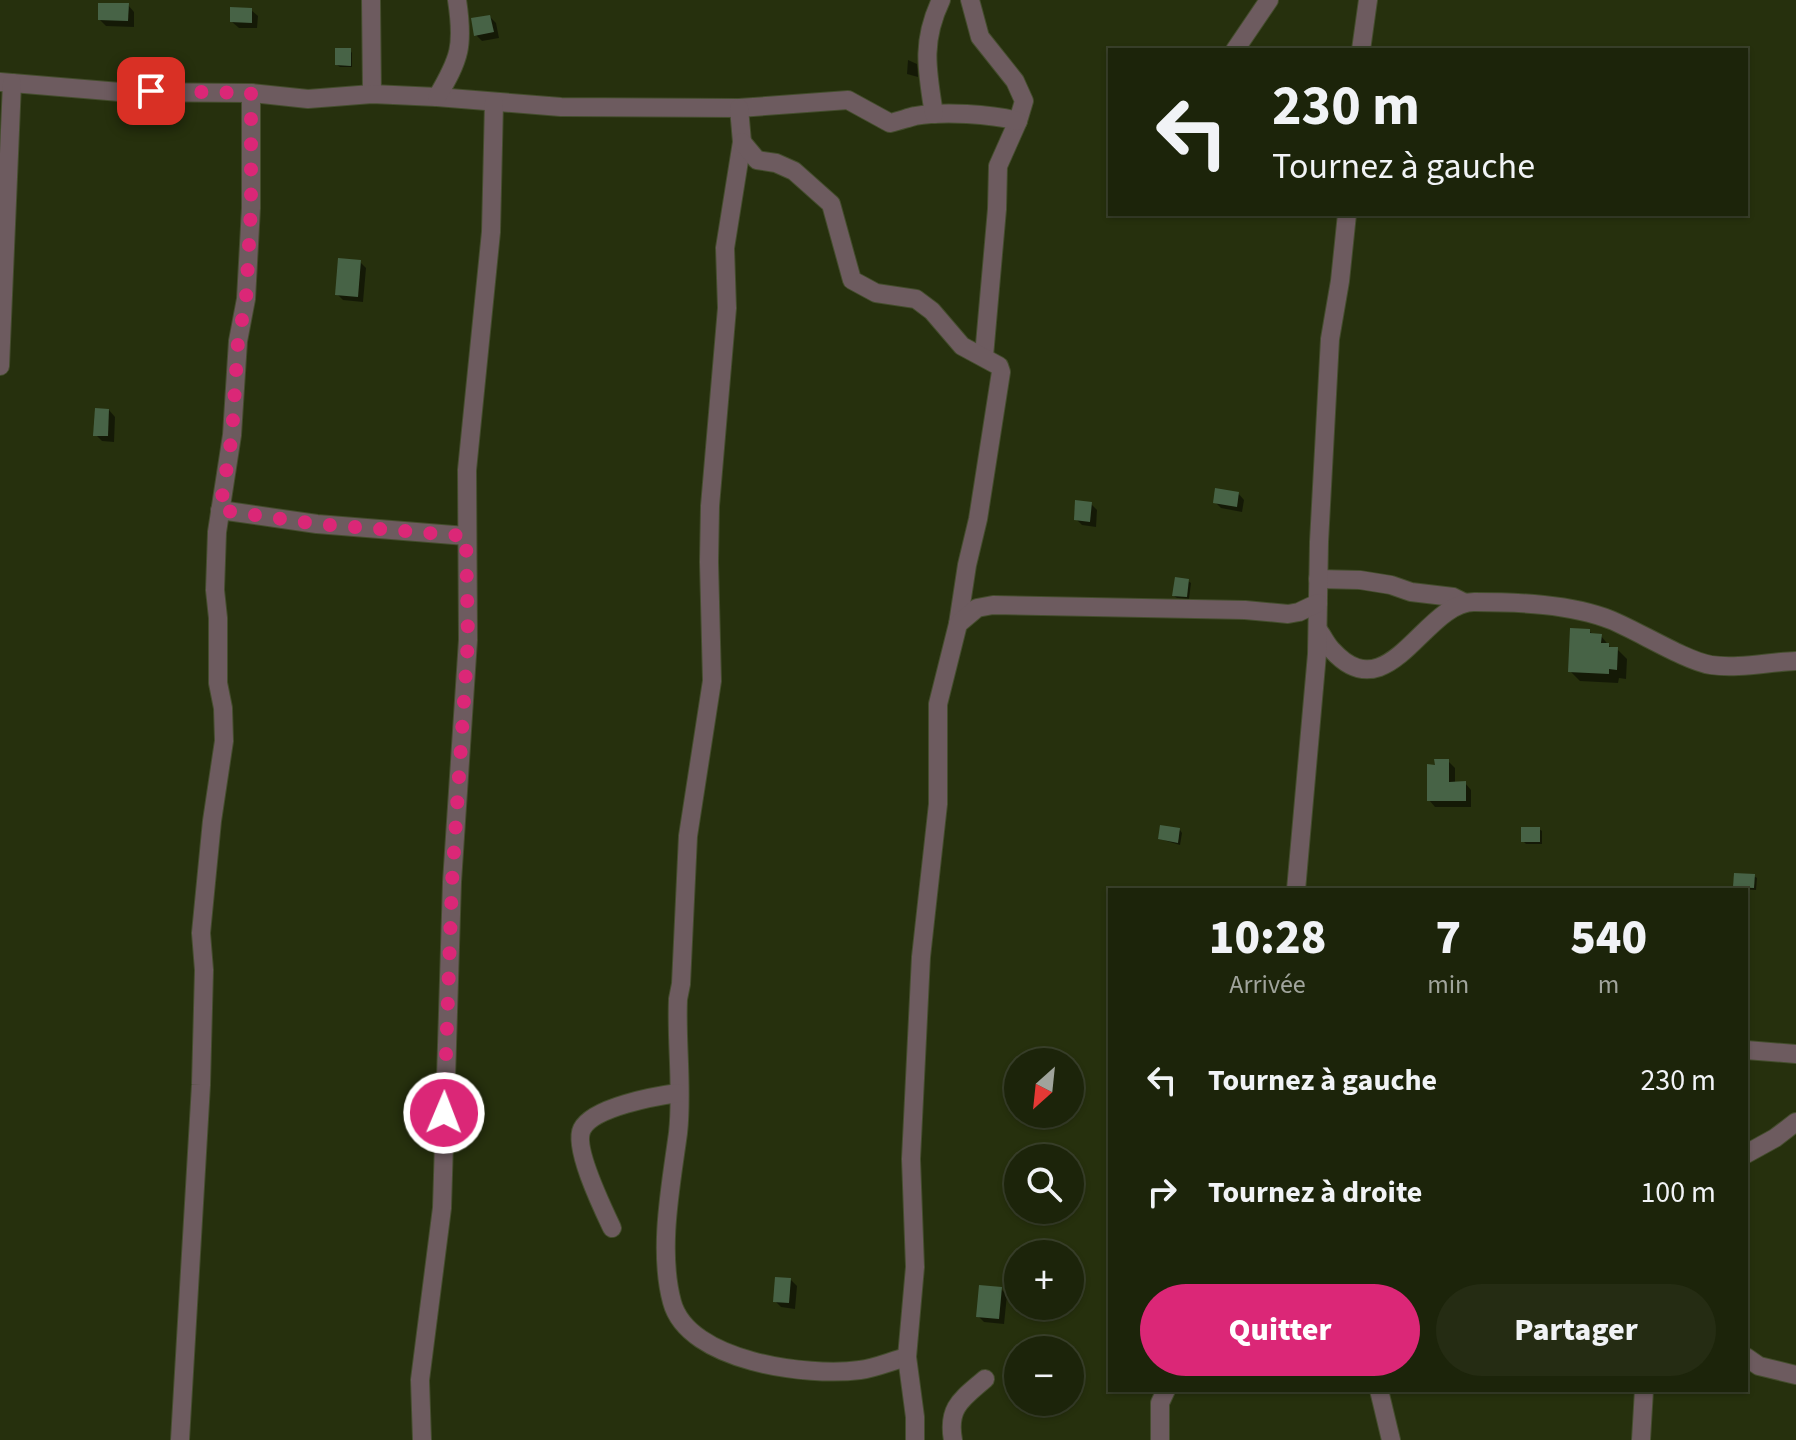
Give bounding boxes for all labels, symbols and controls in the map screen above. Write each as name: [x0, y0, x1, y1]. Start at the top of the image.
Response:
pin: [117, 57, 185, 125]
text: 230 m: [1272, 67, 1420, 146]
icon: arrive: [129, 69, 173, 113]
icon: left: [1140, 80, 1244, 184]
text: Tournez à gauche: [1272, 141, 1535, 192]
text: 10:28: [1209, 904, 1326, 972]
text: 7: [1435, 904, 1461, 972]
text: 540: [1570, 904, 1647, 972]
text: Arrivée: [1229, 966, 1306, 1003]
text: min: [1427, 966, 1469, 1003]
text: m: [1598, 966, 1619, 1003]
north arrow: [1004, 1048, 1084, 1128]
map controls: [1004, 1048, 1084, 1416]
icon: left: [1140, 1058, 1184, 1102]
text: Tournez à gauche: [1208, 1059, 1437, 1102]
text: 230 m: [1640, 1059, 1716, 1102]
position arrow: [402, 1071, 486, 1155]
button: search: [1004, 1144, 1084, 1224]
icon: right: [1140, 1170, 1184, 1214]
text: Tournez à droite: [1208, 1171, 1422, 1214]
text: 100 m: [1640, 1171, 1716, 1214]
button: +: [1004, 1240, 1084, 1320]
button: Quitter: [1140, 1284, 1420, 1376]
button: Partager: [1436, 1284, 1716, 1376]
button: −: [1004, 1336, 1084, 1416]

